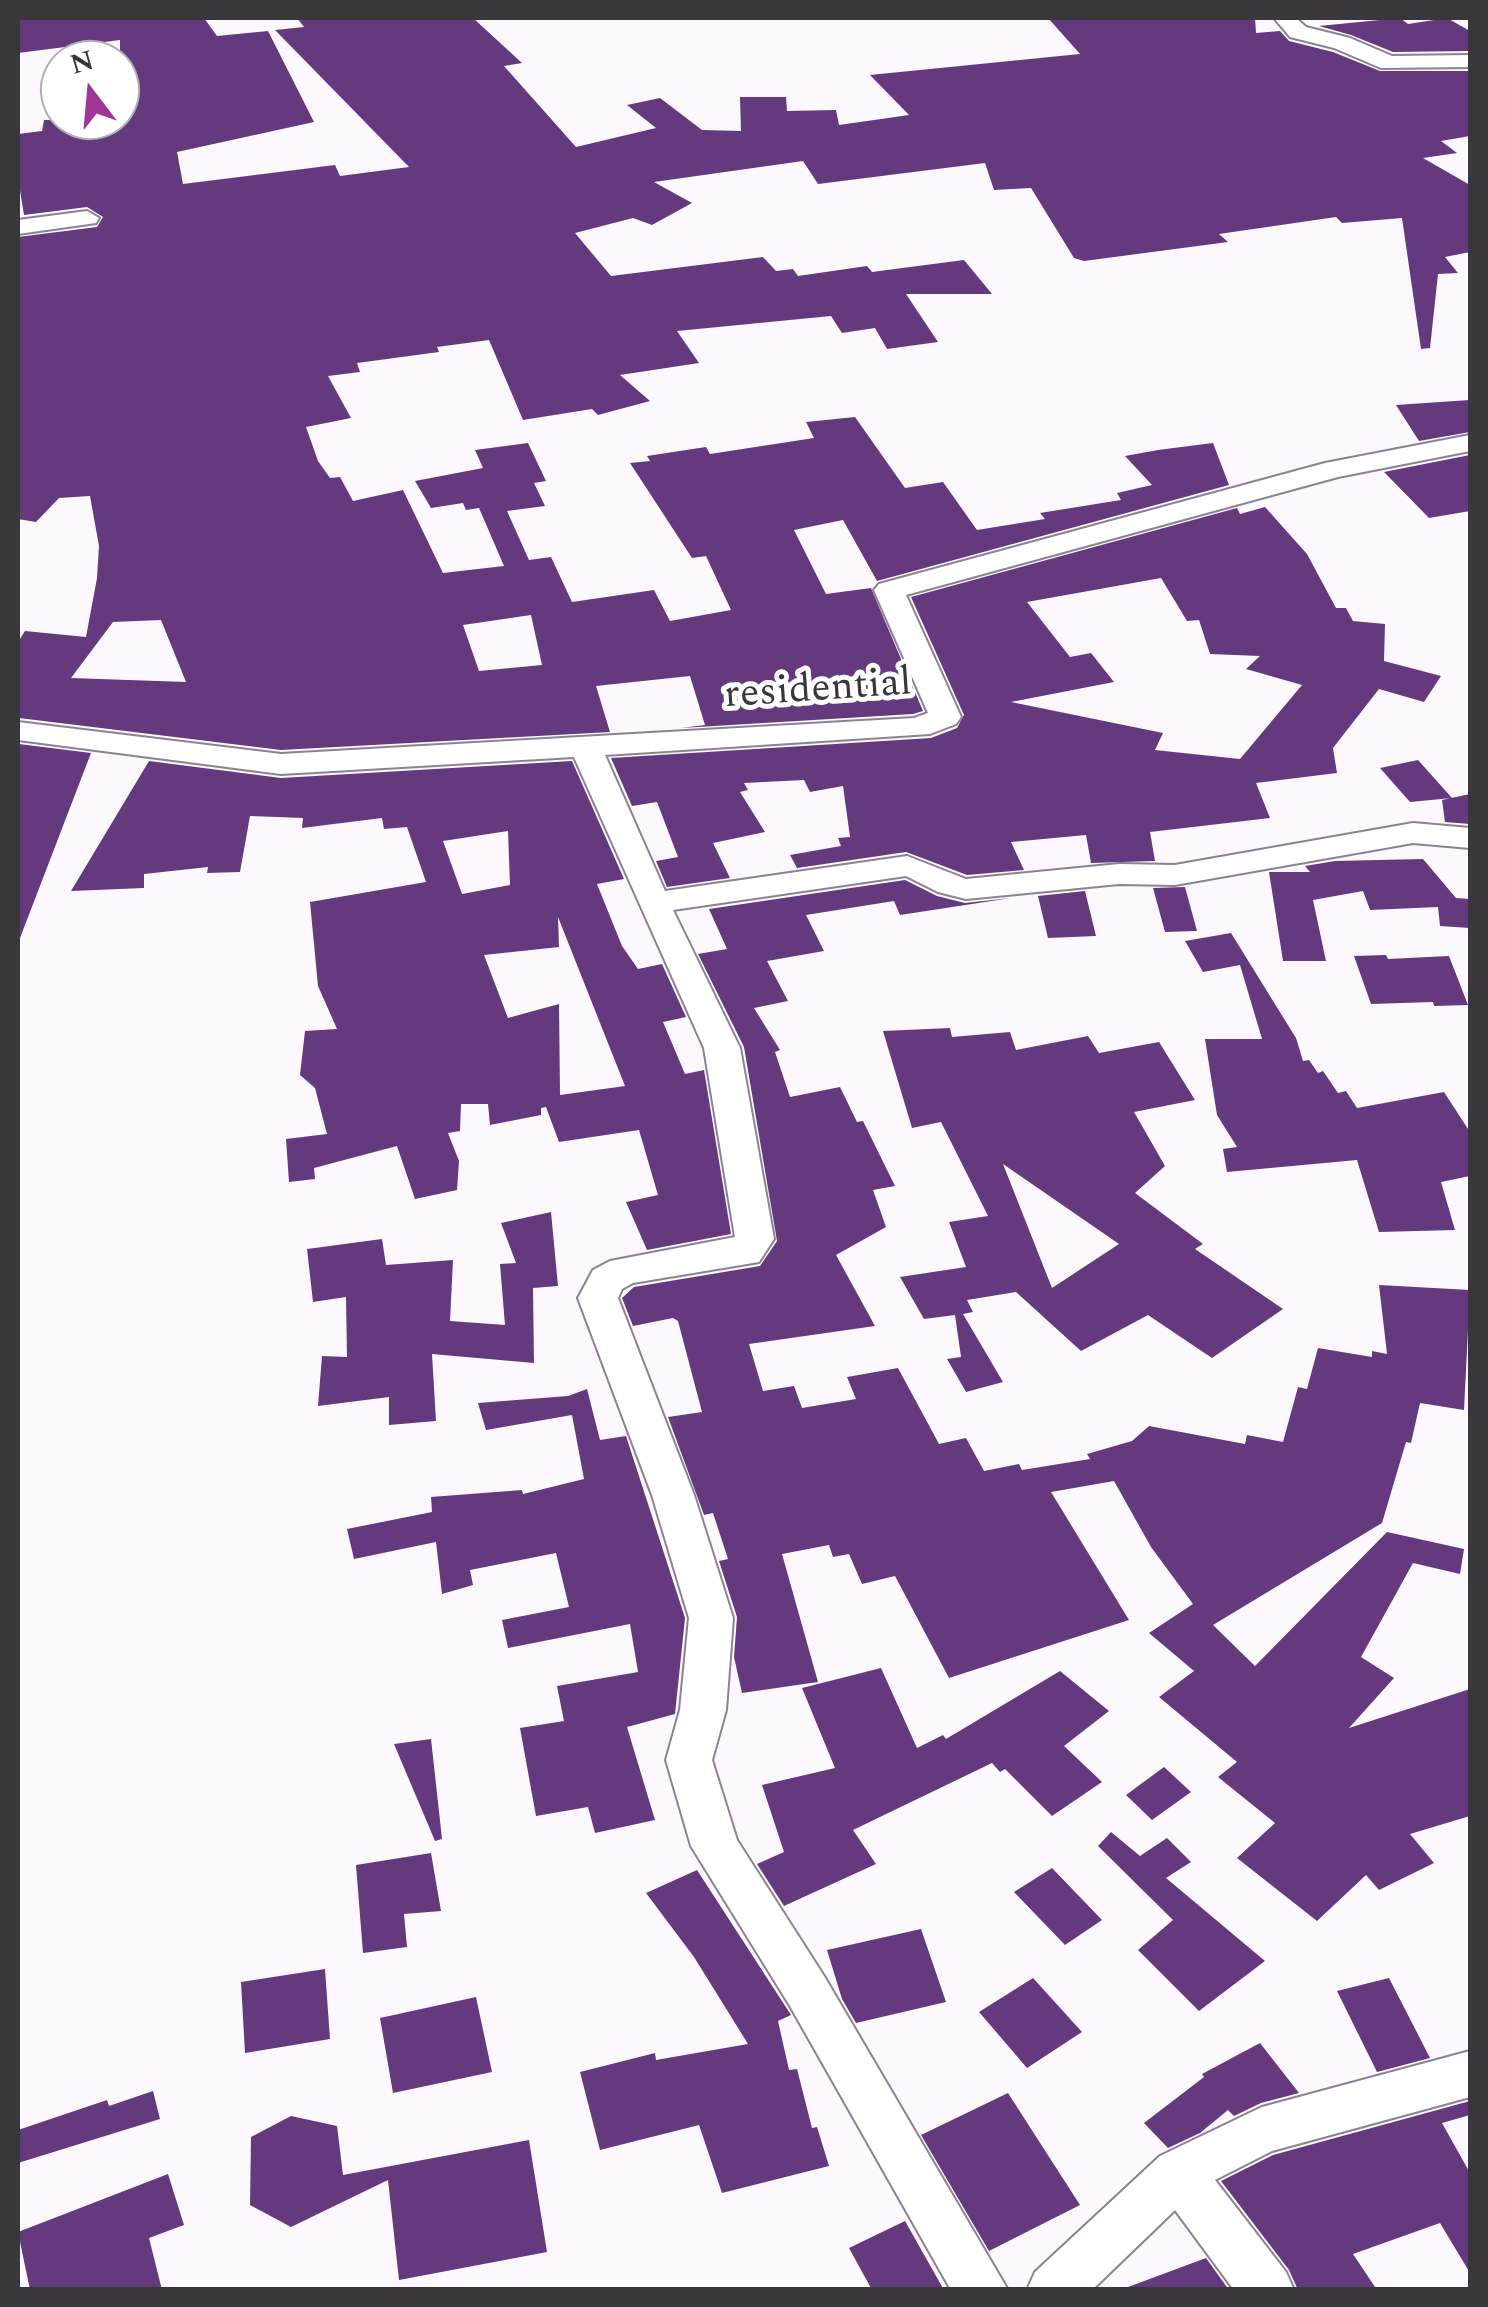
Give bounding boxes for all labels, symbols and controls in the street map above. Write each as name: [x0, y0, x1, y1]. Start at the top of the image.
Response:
text: N: [65, 39, 99, 86]
north arrow: [40, 40, 140, 140]
street label: residential: [723, 662, 913, 722]

